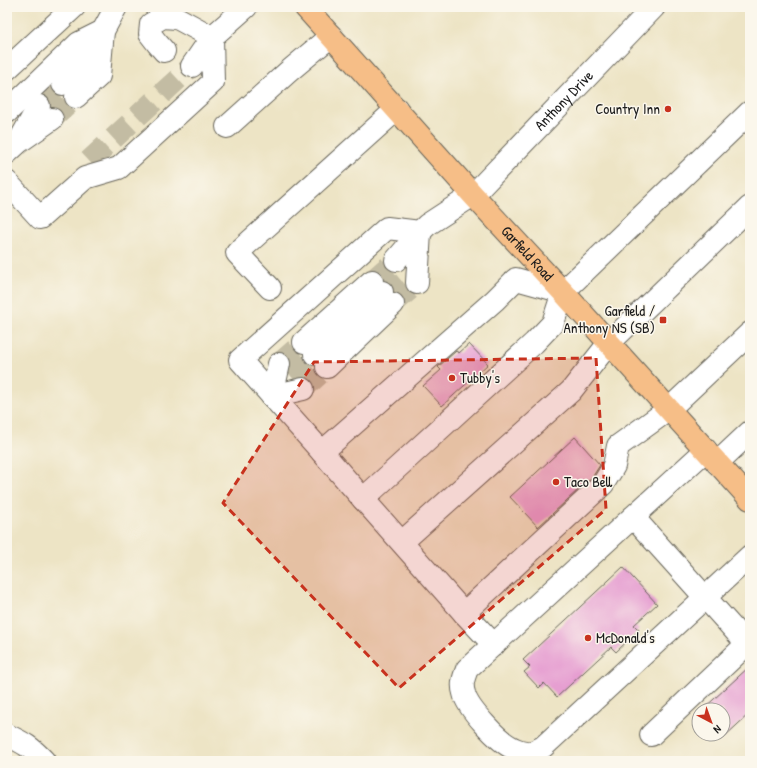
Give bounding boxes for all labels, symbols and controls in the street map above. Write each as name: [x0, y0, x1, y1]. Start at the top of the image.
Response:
street label: Anthony Drive: [529, 65, 598, 135]
place label: Country Inn: [595, 98, 660, 119]
marker: Country Inn: [663, 104, 673, 114]
street label: Garfield Road: [497, 221, 559, 286]
place label: Garfield / Anthony NS (SB): [564, 300, 655, 338]
marker: Garfield / Anthony NS (SB): [658, 315, 668, 325]
place label: Tubby's: [460, 367, 500, 388]
marker: Tubby's: [447, 373, 457, 383]
place label: Taco Bell: [564, 471, 613, 492]
marker: Taco Bell: [551, 477, 561, 487]
place label: McDonald's: [596, 627, 655, 648]
marker: McDonald's: [583, 633, 593, 643]
north arrow: [691, 702, 731, 742]
text: N: [711, 722, 724, 737]

